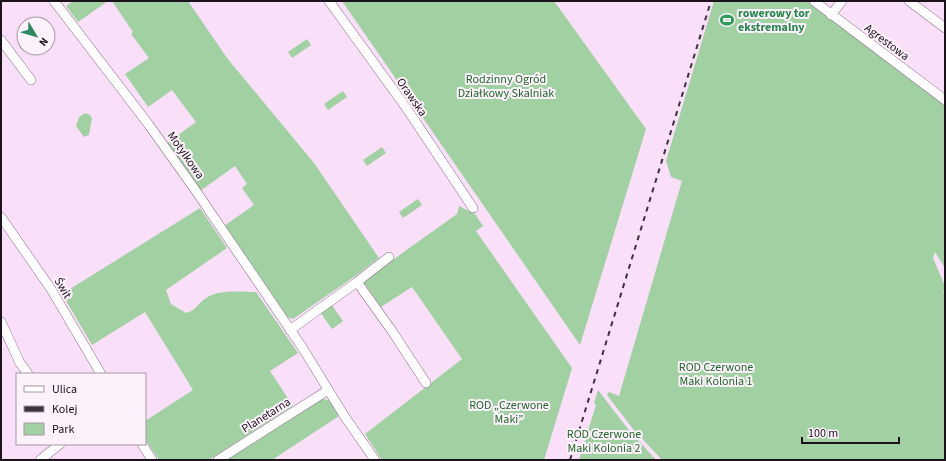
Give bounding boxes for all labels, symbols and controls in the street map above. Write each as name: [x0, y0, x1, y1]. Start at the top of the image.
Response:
place label: rowerowy tor ekstremalny: [738, 5, 810, 36]
sports icon: rowerowy tor ekstremalny: [719, 12, 735, 28]
north arrow: [16, 16, 56, 56]
street label: Agrestowa: [861, 20, 913, 65]
text: N: [35, 34, 52, 49]
park label: Rodzinny Ogród Działkowy Skalniak: [458, 71, 554, 102]
street label: Orawska: [392, 75, 431, 120]
street label: Motylkowa: [163, 128, 208, 182]
street label: Świt: [50, 274, 76, 302]
park label: ROD Czerwone Maki Kolonia 1: [679, 359, 753, 390]
legend: [16, 373, 146, 445]
text: Ulica: [52, 381, 77, 398]
street label: Planetarna: [238, 394, 294, 437]
park label: ROD „Czerwone Maki”: [469, 397, 549, 428]
text: Kolej: [52, 401, 77, 418]
scale bar: [802, 419, 899, 445]
text: Park: [52, 421, 74, 438]
text: 100 m: [808, 425, 838, 442]
park label: ROD Czerwone Maki Kolonia 2: [567, 426, 641, 457]

